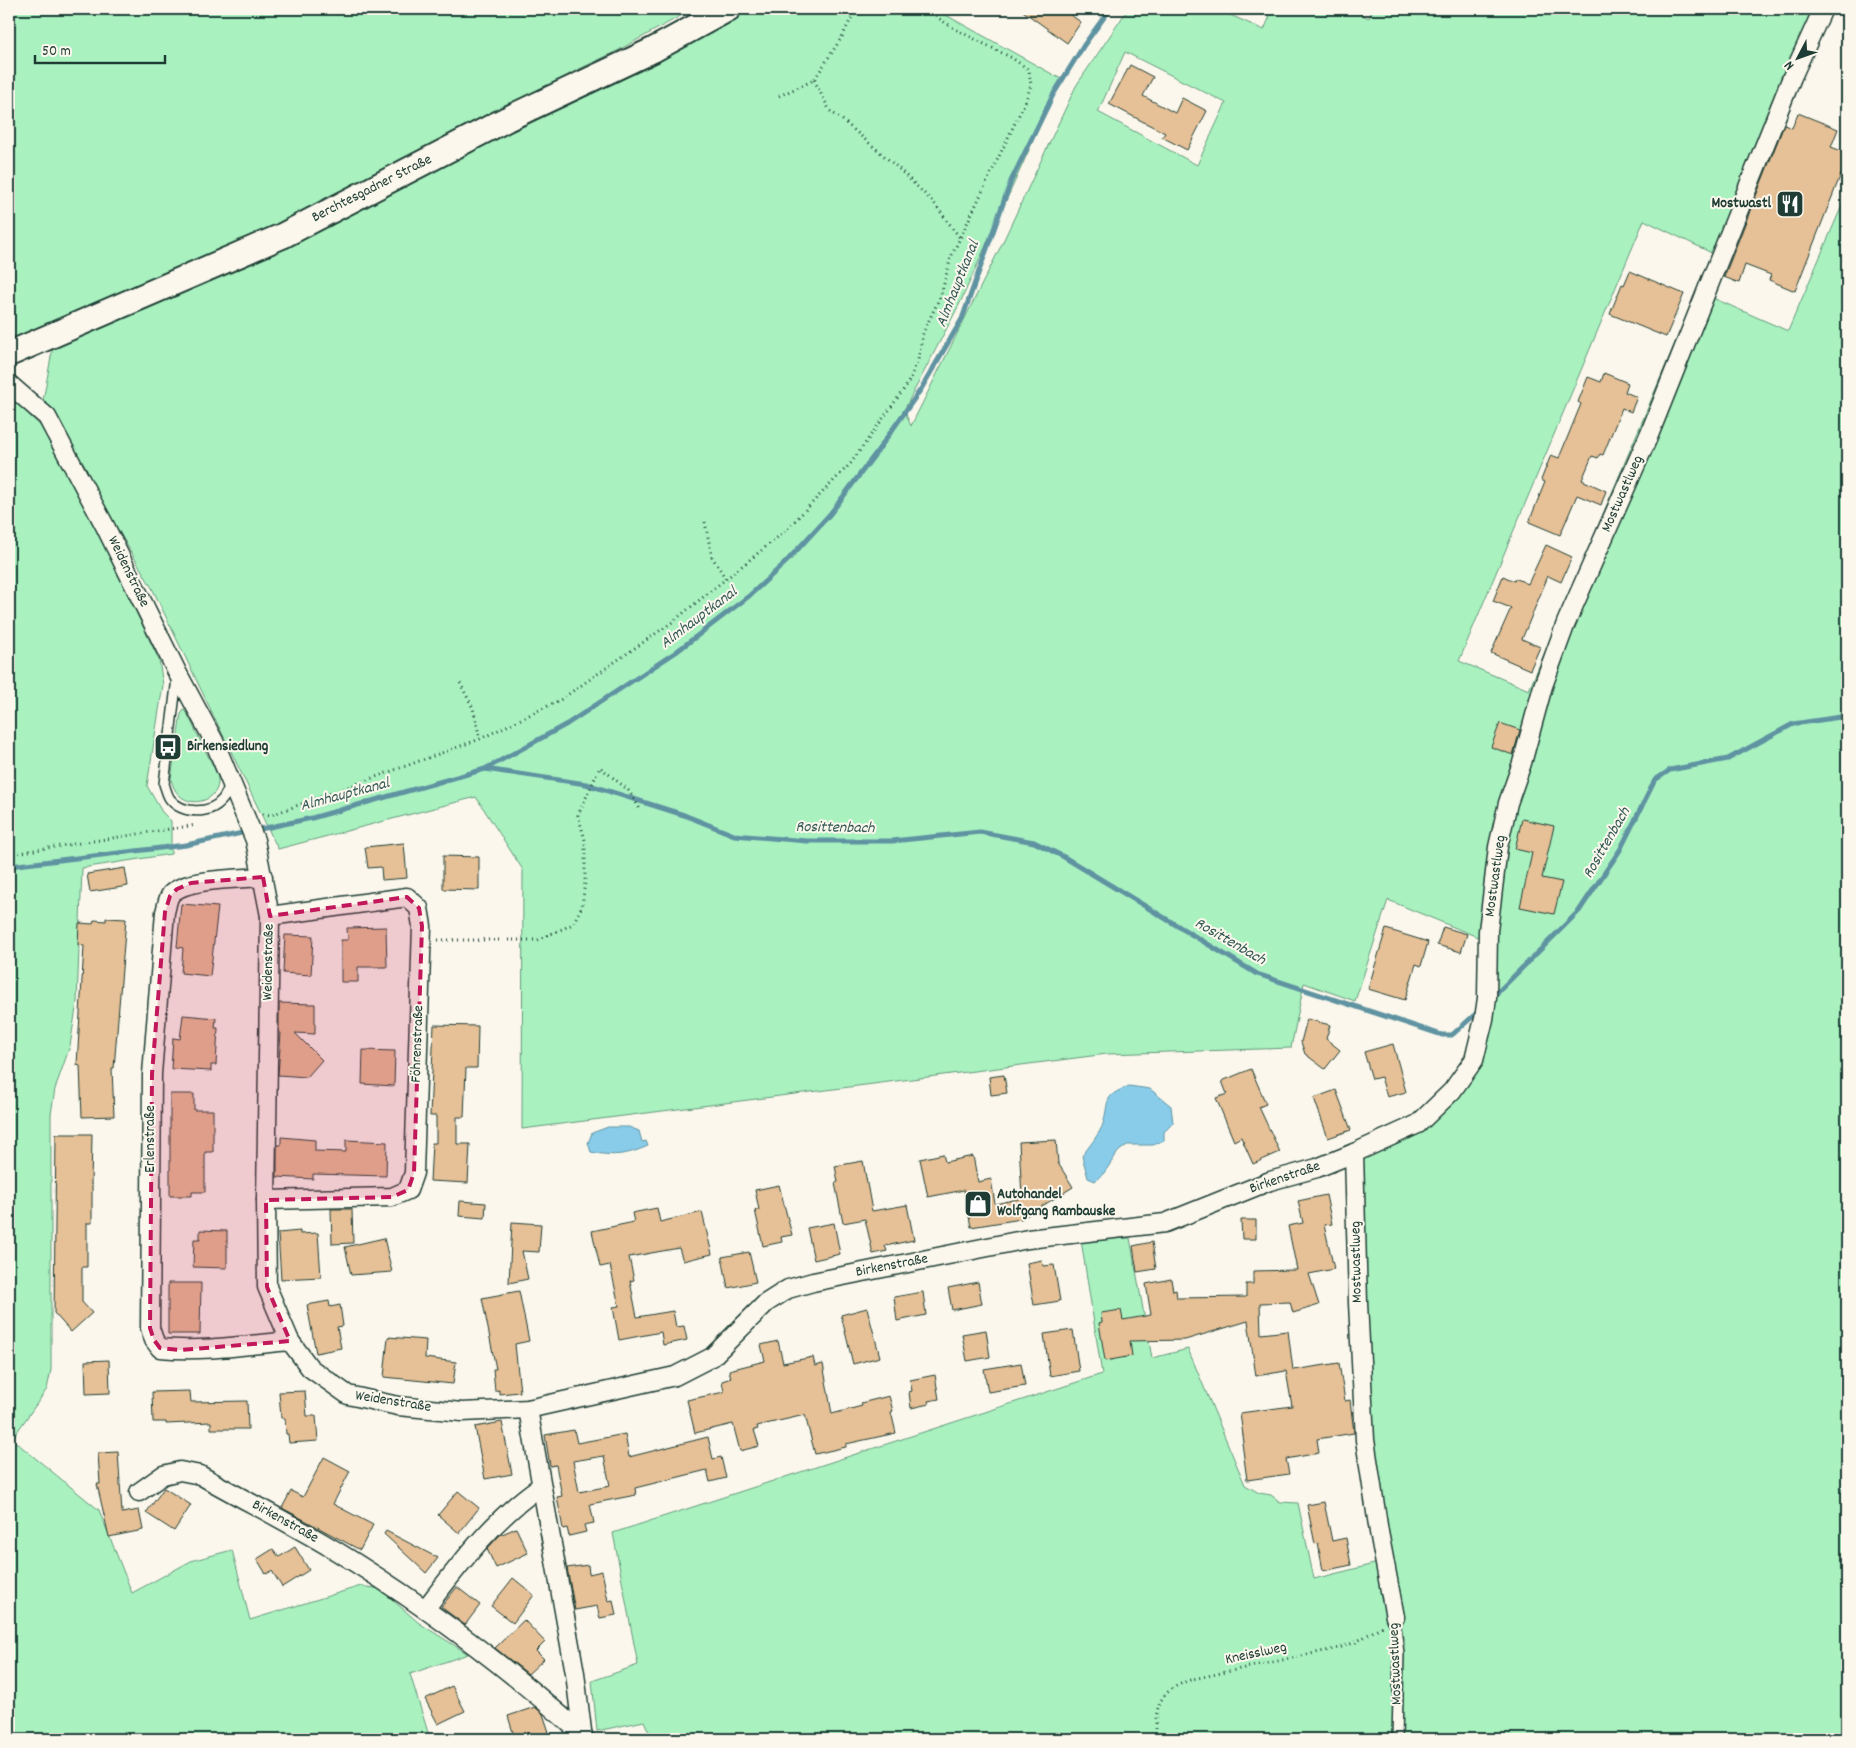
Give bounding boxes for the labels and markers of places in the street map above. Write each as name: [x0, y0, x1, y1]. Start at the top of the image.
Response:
restaurant icon: Mostwastl: [1775, 189, 1805, 219]
place label: Mostwastl: [1712, 193, 1771, 215]
bus stop icon: Birkensiedlung: [153, 732, 183, 762]
place label: Birkensiedlung: [187, 736, 269, 758]
place label: Autohandel Wolfgang Rambauske: [997, 1184, 1116, 1223]
shop icon: Autohandel Wolfgang Rambauske: [963, 1189, 993, 1219]

